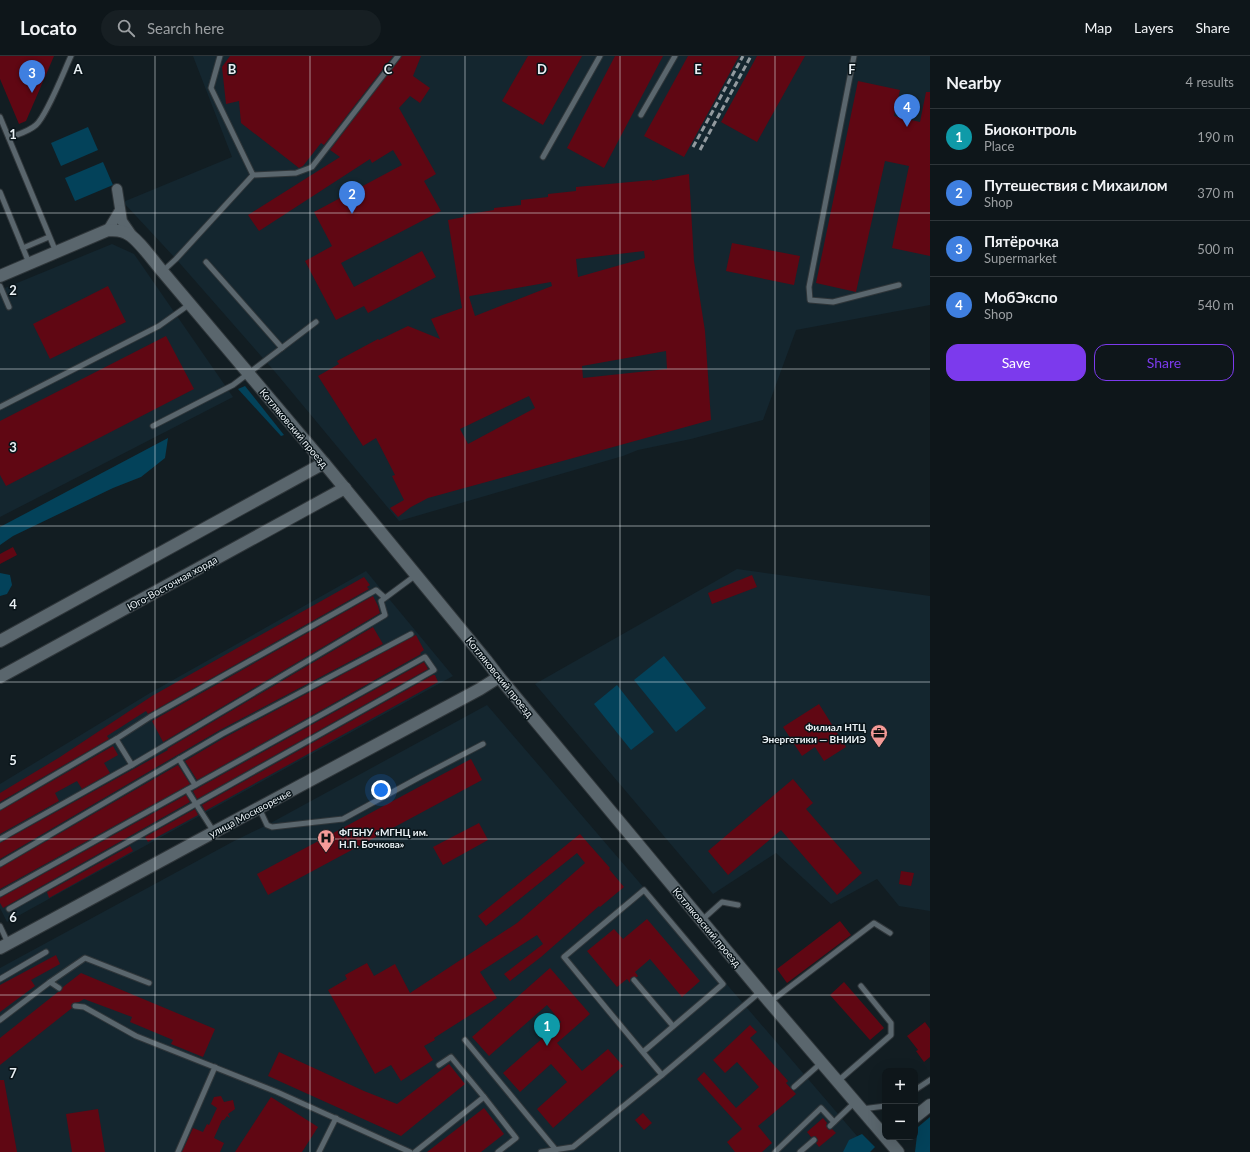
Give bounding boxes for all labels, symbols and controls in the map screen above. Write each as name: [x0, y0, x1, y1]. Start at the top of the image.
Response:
search box: [101, 10, 381, 46]
text: Locato: [20, 16, 77, 39]
icon: search: [115, 17, 137, 39]
text: Search here: [147, 19, 224, 37]
text: Map: [1084, 19, 1112, 36]
text: Layers: [1134, 19, 1174, 36]
text: Share: [1196, 19, 1230, 36]
pin: 3: [19, 60, 45, 93]
text: A: [72, 61, 83, 77]
text: B: [228, 61, 237, 77]
text: C: [384, 61, 393, 77]
text: D: [537, 61, 547, 77]
text: E: [694, 61, 702, 77]
text: F: [848, 61, 856, 77]
text: Nearby: [946, 72, 1001, 93]
text: 4 results: [1186, 74, 1234, 90]
pin: 4: [894, 94, 920, 127]
text: Биоконтроль: [984, 120, 1077, 138]
text: 1: [9, 126, 17, 142]
text: 1: [955, 129, 963, 145]
text: 190 m: [1197, 129, 1234, 145]
text: Place: [984, 138, 1014, 154]
text: Путешествия с Михаилом: [984, 176, 1168, 194]
pin: 2: [339, 181, 365, 214]
text: 2: [955, 185, 963, 201]
text: 370 m: [1197, 185, 1234, 201]
text: Shop: [984, 194, 1013, 210]
text: Пятёрочка: [984, 232, 1059, 250]
text: 3: [955, 241, 963, 257]
text: 500 m: [1197, 241, 1234, 257]
text: Supermarket: [984, 250, 1057, 266]
text: 2: [9, 282, 17, 298]
text: МобЭкспо: [984, 288, 1058, 306]
text: 4: [955, 297, 963, 313]
text: 540 m: [1197, 297, 1234, 313]
text: Shop: [984, 306, 1013, 322]
button: Save: [946, 344, 1086, 381]
button: Share: [1094, 344, 1234, 381]
street label: Котляковский проезд: [257, 386, 331, 470]
text: 3: [9, 439, 17, 455]
street label: Юго-Восточная хорда: [125, 553, 219, 613]
text: 4: [9, 596, 17, 612]
street label: Котляковский проезд: [464, 635, 536, 719]
place label: Филиал НТЦ Энергетики — ВНИИЭ: [762, 721, 866, 745]
office icon: Филиал НТЦ Энергетики — ВНИИЭ: [869, 723, 889, 748]
text: 5: [9, 752, 17, 768]
your location: [371, 780, 391, 800]
street label: улица Москворечье: [207, 786, 293, 840]
place label: ФГБНУ «МГНЦ им. Н.П. Бочкова»: [339, 826, 428, 850]
hospital icon: ФГБНУ «МГНЦ им. Н.П. Бочкова»: [316, 828, 336, 853]
street label: Котляковский проезд: [670, 885, 744, 969]
text: 6: [9, 909, 17, 925]
pin: 1: [534, 1013, 560, 1046]
text: 7: [9, 1065, 17, 1081]
map controls: [882, 1068, 918, 1140]
button: +: [882, 1068, 918, 1104]
button: −: [882, 1104, 918, 1140]

